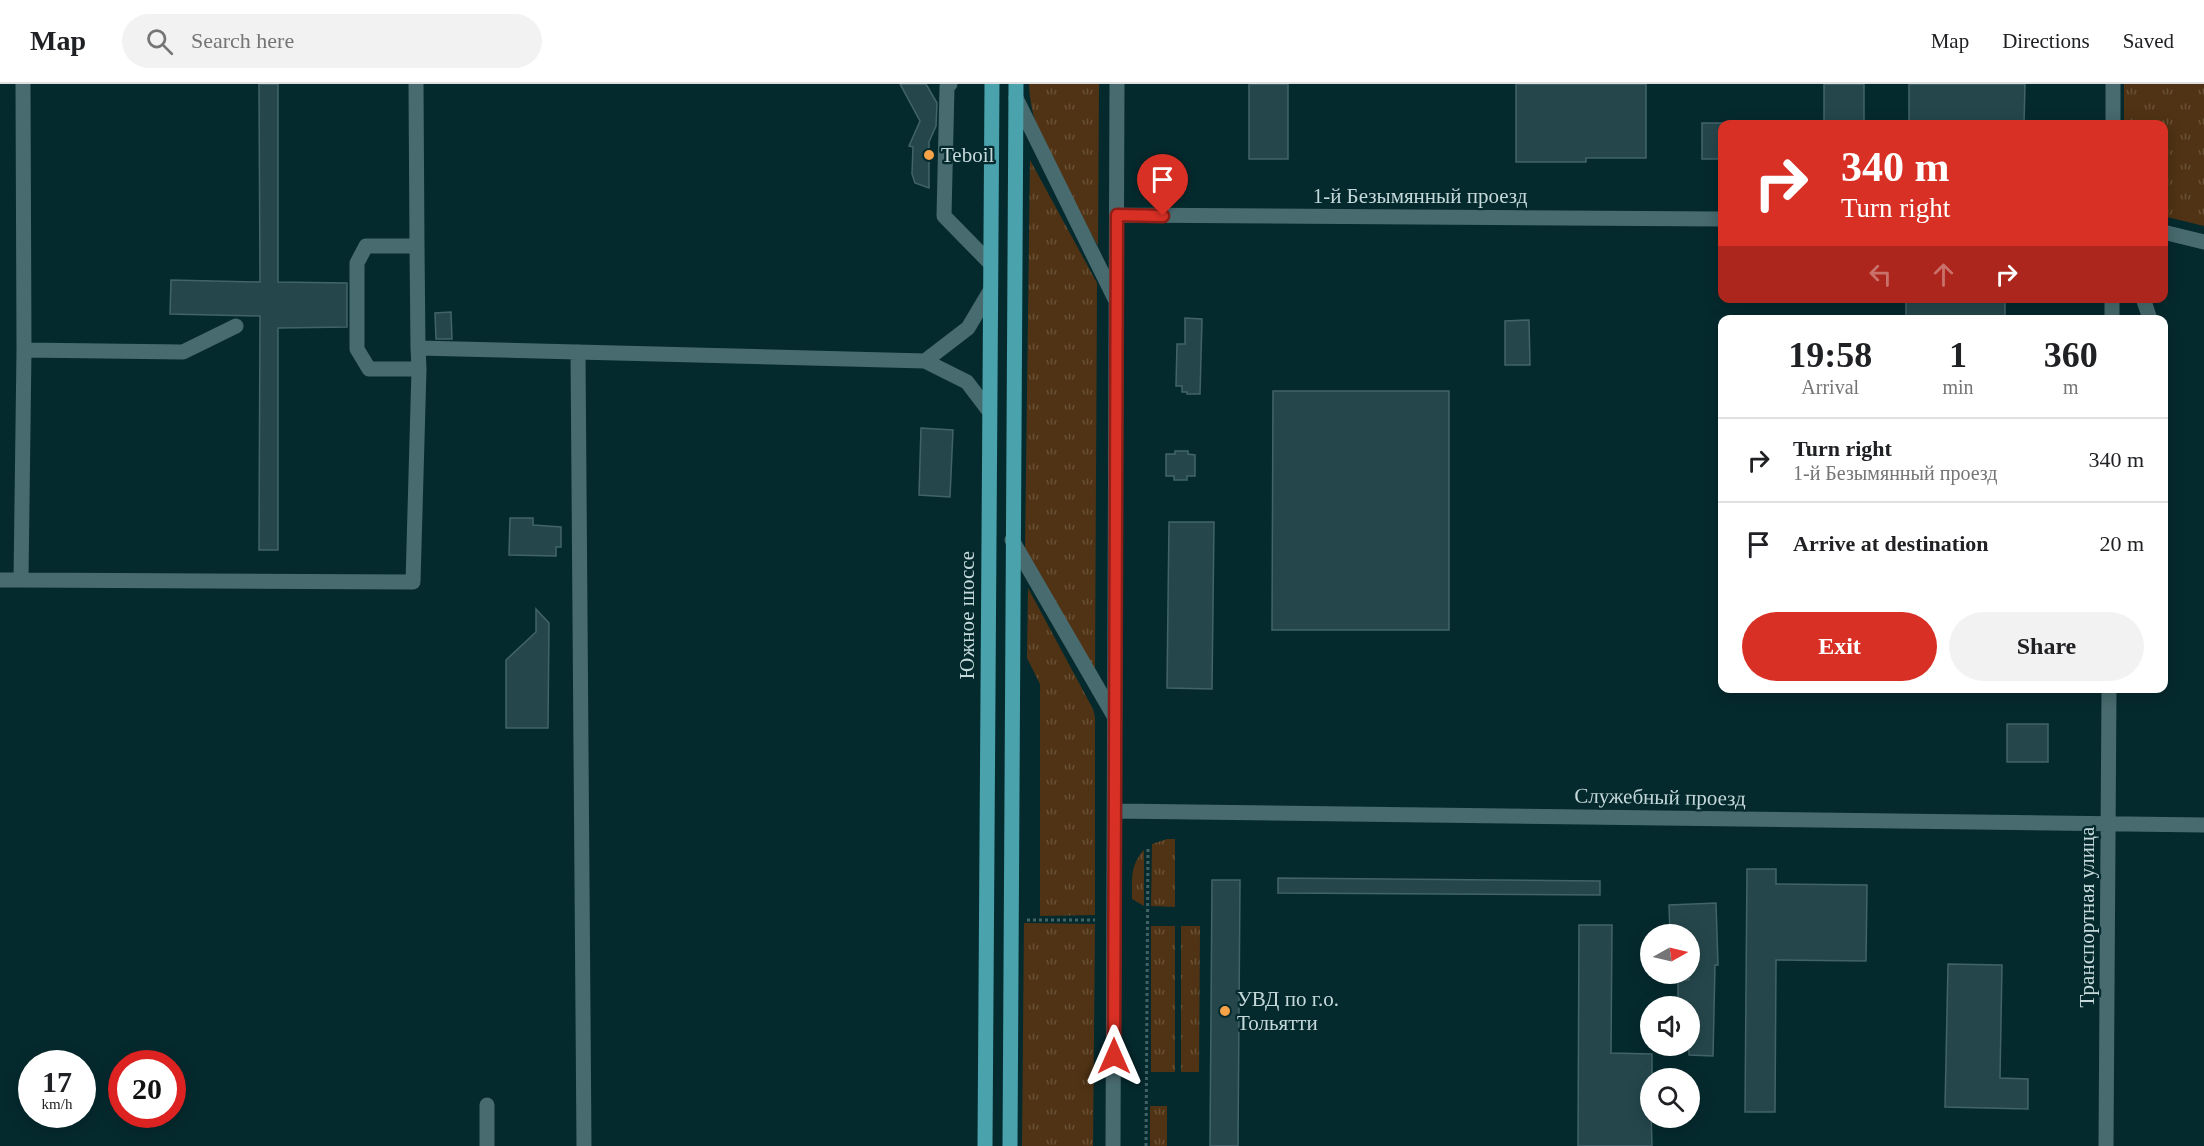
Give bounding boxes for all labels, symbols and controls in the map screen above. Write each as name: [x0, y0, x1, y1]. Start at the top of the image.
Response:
search box: [122, 14, 542, 68]
text: Map: [30, 25, 86, 56]
icon: search: [143, 25, 176, 58]
text: Search here: [191, 28, 294, 53]
text: Map: [1931, 29, 1969, 53]
text: Directions: [2002, 29, 2090, 53]
text: Saved: [2123, 29, 2174, 53]
place label: Teboil: [941, 143, 995, 167]
icon: right: [1742, 144, 1820, 222]
text: 340 m: [1841, 144, 1950, 190]
marker: Teboil: [922, 148, 936, 162]
pin: [1137, 154, 1188, 216]
icon: arrive: [1146, 163, 1179, 196]
street label: 1-й Безымянный проезд: [1313, 184, 1528, 208]
text: Turn right: [1841, 193, 1950, 223]
icon: left: [1864, 258, 1897, 291]
icon: ahead: [1927, 258, 1960, 291]
icon: right: [1990, 258, 2023, 291]
text: 19:58: [1788, 335, 1872, 375]
text: 1: [1949, 335, 1967, 375]
text: 360: [2044, 335, 2098, 375]
text: Arrival: [1801, 376, 1859, 398]
text: min: [1942, 376, 1974, 398]
text: m: [2063, 376, 2079, 398]
text: Turn right: [1793, 436, 1892, 461]
icon: right: [1742, 444, 1775, 477]
text: 340 m: [2088, 447, 2144, 472]
text: 1-й Безымянный проезд: [1793, 462, 1998, 484]
icon: arrive: [1742, 528, 1775, 561]
text: Arrive at destination: [1793, 531, 1989, 556]
text: 20 m: [2099, 531, 2144, 556]
street label: Южное шоссе: [955, 551, 979, 679]
button: Exit: [1742, 612, 1937, 681]
button: Share: [1949, 612, 2144, 681]
street label: Служебный проезд: [1574, 784, 1746, 810]
street label: Транспортная улица: [2075, 826, 2099, 1007]
north arrow: [1640, 924, 1700, 984]
map controls: [1640, 924, 1700, 1128]
place label: УВД по г.о. Тольятти: [1237, 987, 1339, 1035]
button: sound: [1640, 996, 1700, 1056]
marker: УВД по г.о. Тольятти: [1218, 1004, 1232, 1018]
position arrow: [1082, 1024, 1146, 1088]
speed limit sign: 20: [108, 1050, 186, 1128]
text: 17: [42, 1065, 72, 1098]
button: search: [1640, 1068, 1700, 1128]
text: km/h: [42, 1096, 72, 1112]

